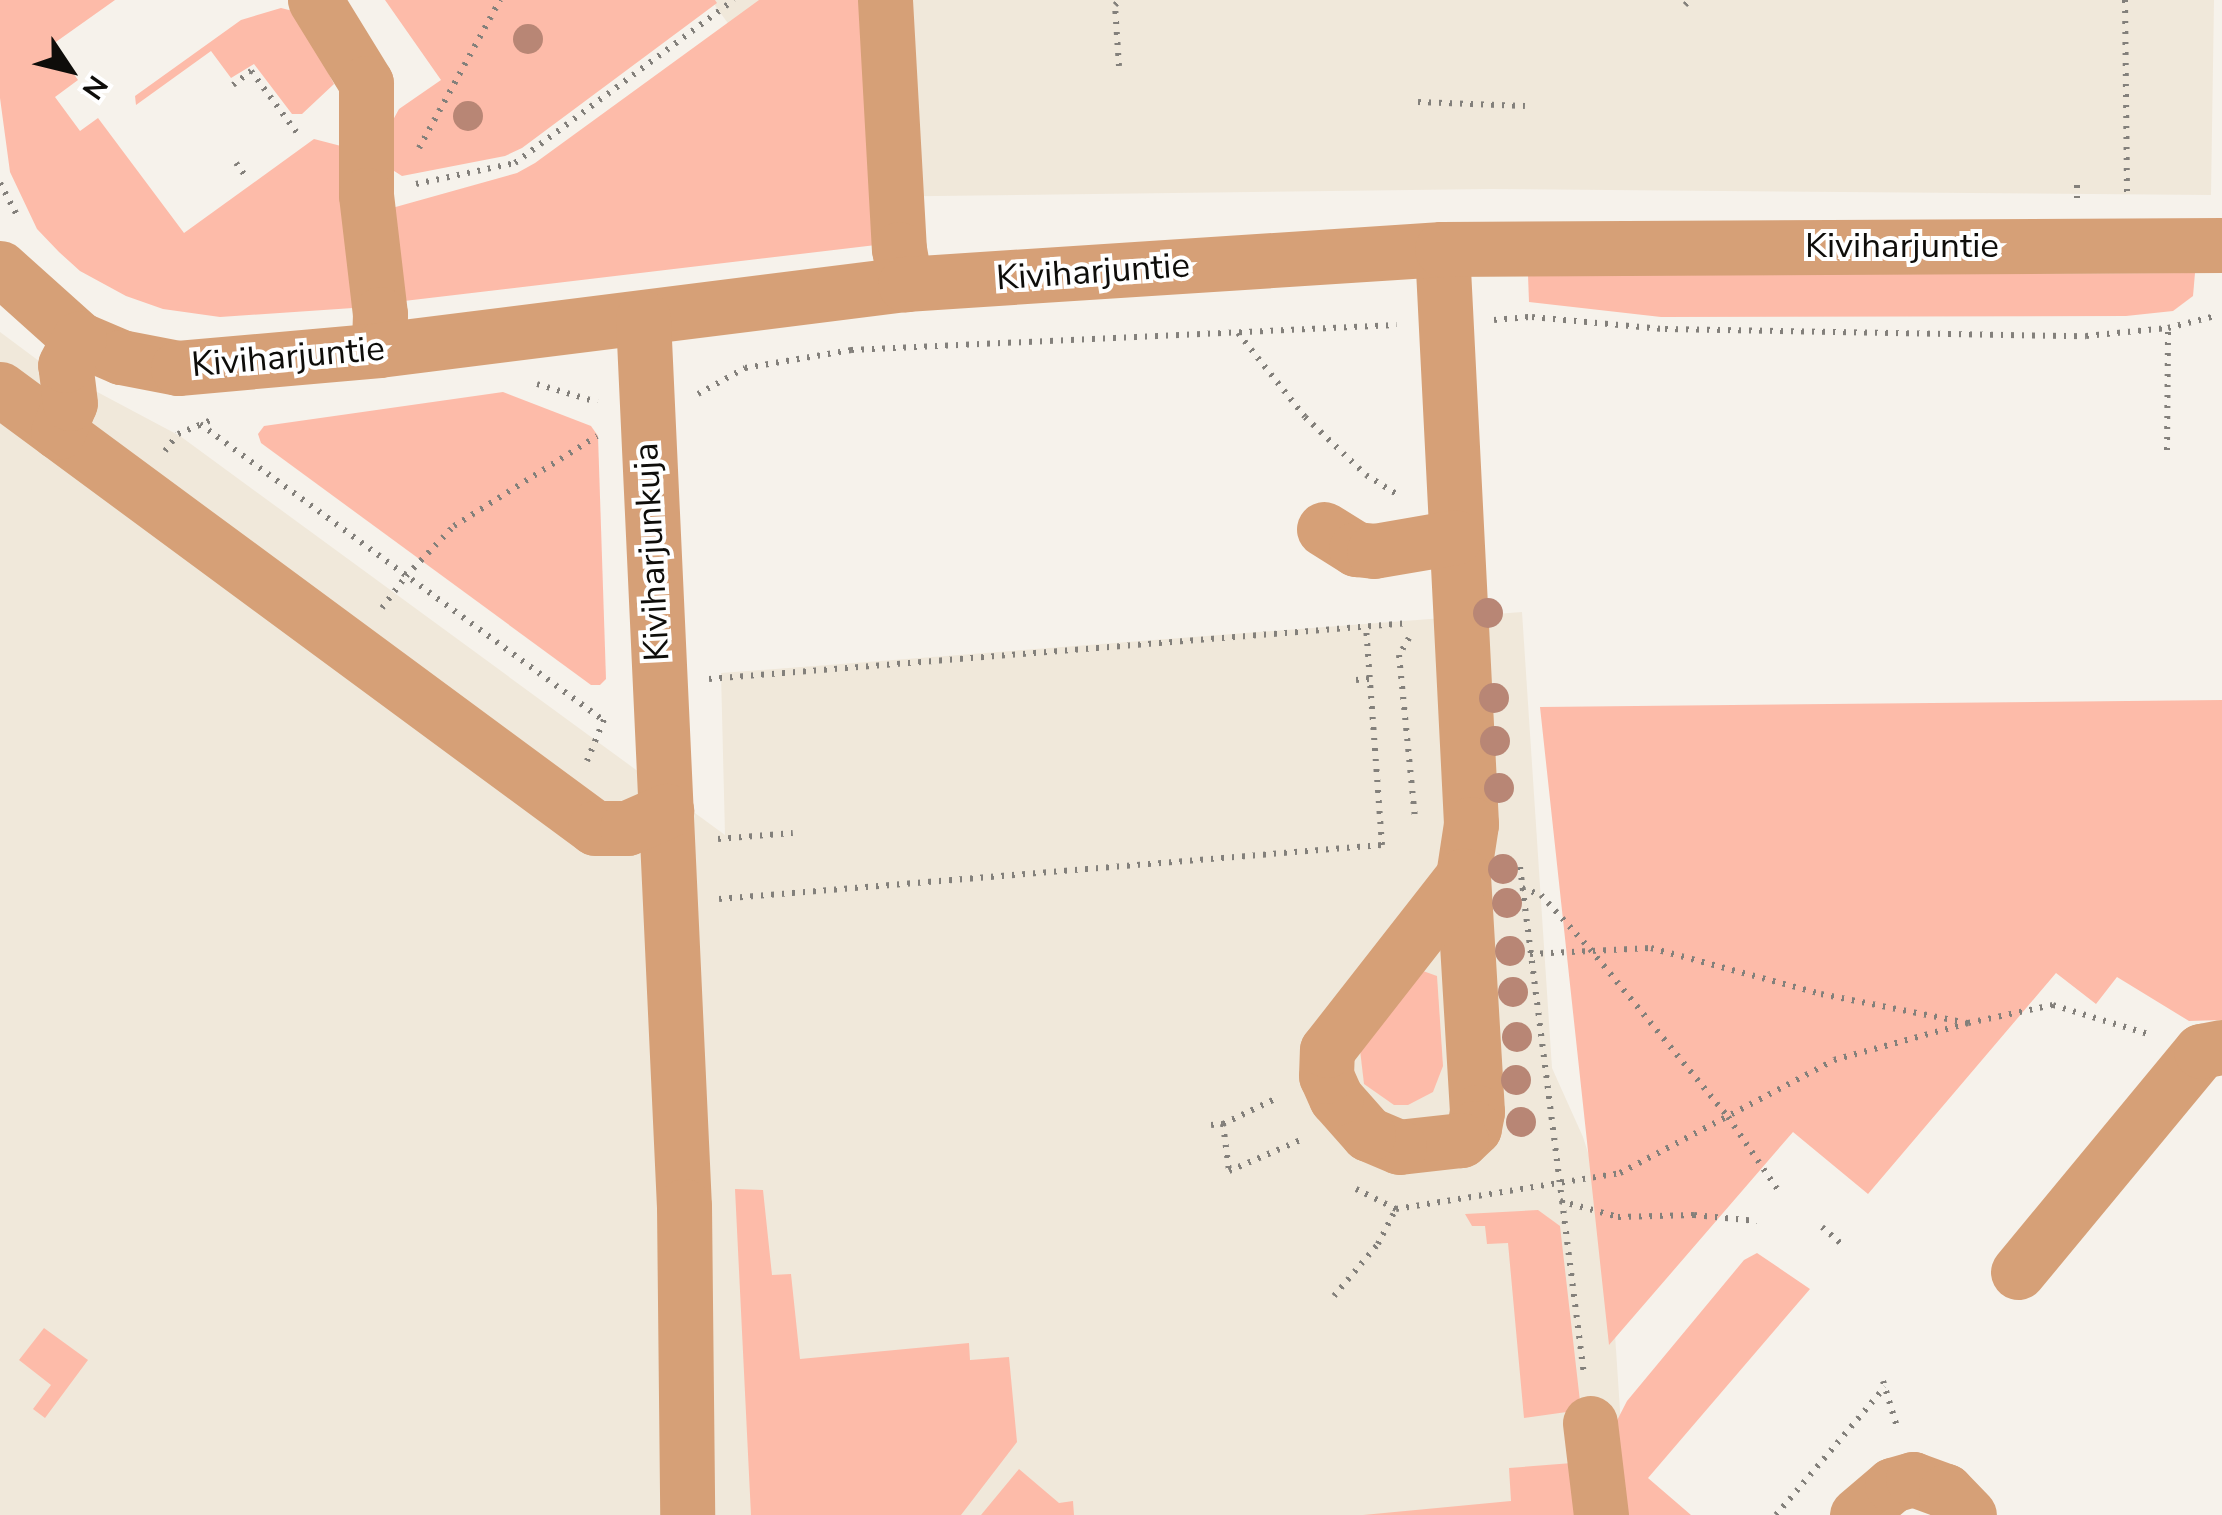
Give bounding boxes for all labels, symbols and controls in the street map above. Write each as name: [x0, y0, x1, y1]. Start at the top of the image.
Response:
north arrow: [20, 20, 120, 120]
text: N: [73, 68, 116, 107]
street label: Kiviharjuntie: [1805, 225, 1999, 267]
street label: Kiviharjuntie: [995, 244, 1191, 300]
street label: Kiviharjuntie: [190, 328, 386, 386]
street label: Kiviharjunkuja: [625, 442, 679, 662]

